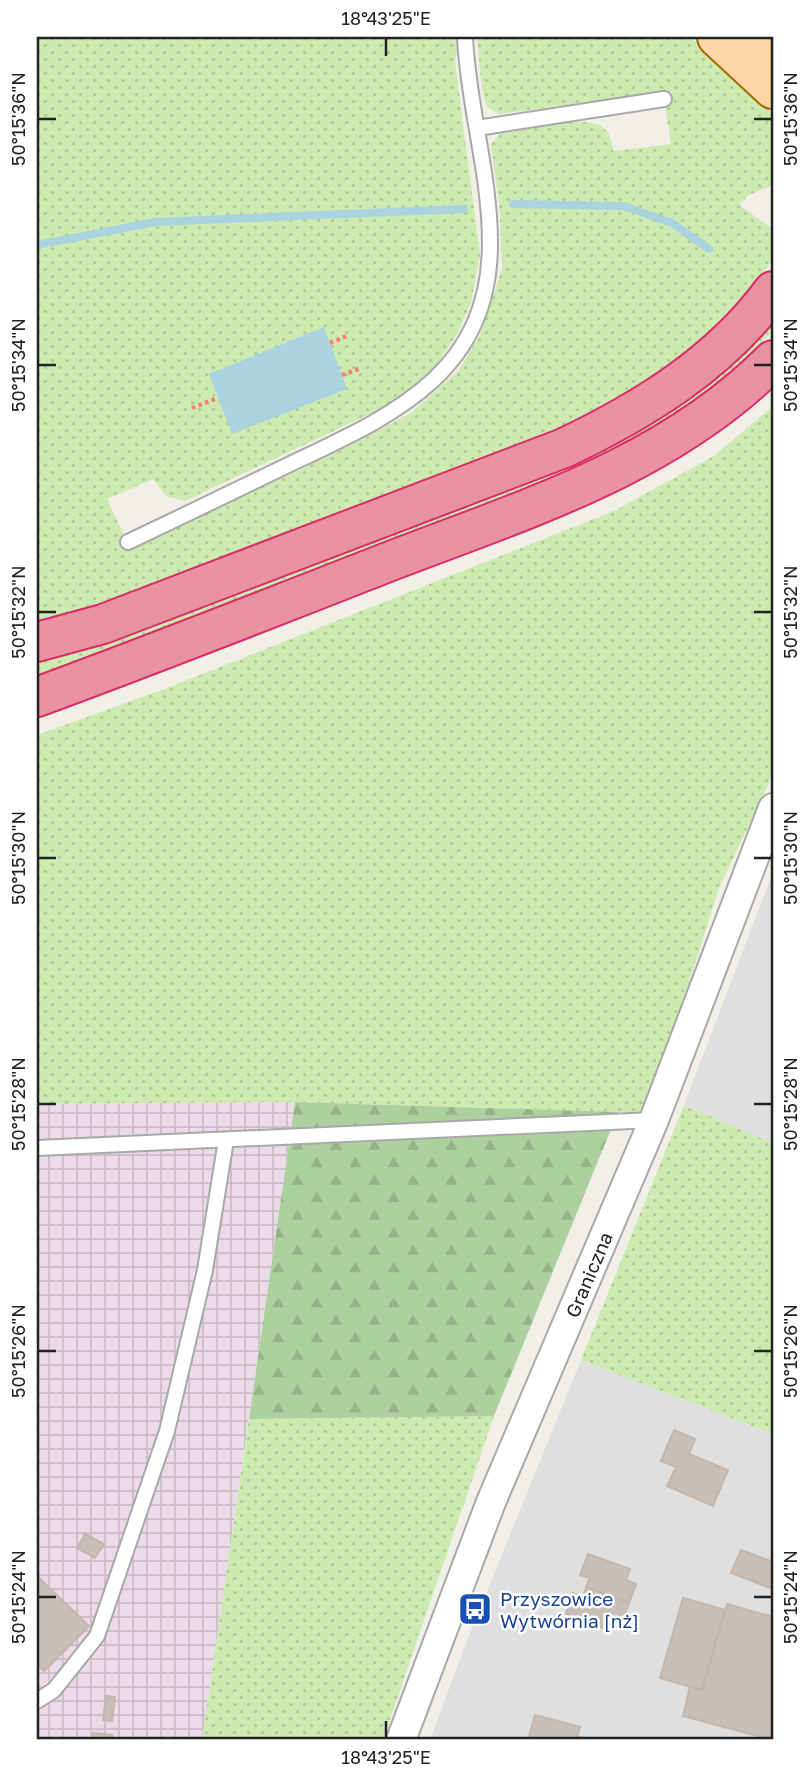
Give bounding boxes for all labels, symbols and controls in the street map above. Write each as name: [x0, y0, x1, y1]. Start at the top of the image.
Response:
text: 18°43'25"E: [341, 7, 431, 29]
text: 50°15'36"N: [7, 72, 29, 166]
text: 50°15'36"N: [779, 72, 801, 166]
text: 50°15'34"N: [7, 318, 29, 412]
text: 50°15'34"N: [779, 318, 801, 412]
text: 50°15'32"N: [7, 565, 29, 659]
text: 50°15'32"N: [779, 565, 801, 659]
text: 50°15'30"N: [7, 811, 29, 905]
text: 50°15'30"N: [779, 811, 801, 905]
text: 50°15'28"N: [7, 1057, 29, 1151]
text: 50°15'28"N: [779, 1057, 801, 1151]
street label: Graniczna: [560, 1228, 617, 1321]
text: 50°15'26"N: [7, 1304, 29, 1398]
text: 50°15'26"N: [779, 1304, 801, 1398]
text: 50°15'24"N: [7, 1550, 29, 1644]
text: 50°15'24"N: [779, 1550, 801, 1644]
place label: Przyszowice Wytwórnia [nż]: [500, 1587, 639, 1632]
bus stop icon: Przyszowice Wytwórnia [nż]: [456, 1590, 494, 1628]
text: 18°43'25"E: [341, 1746, 431, 1768]

